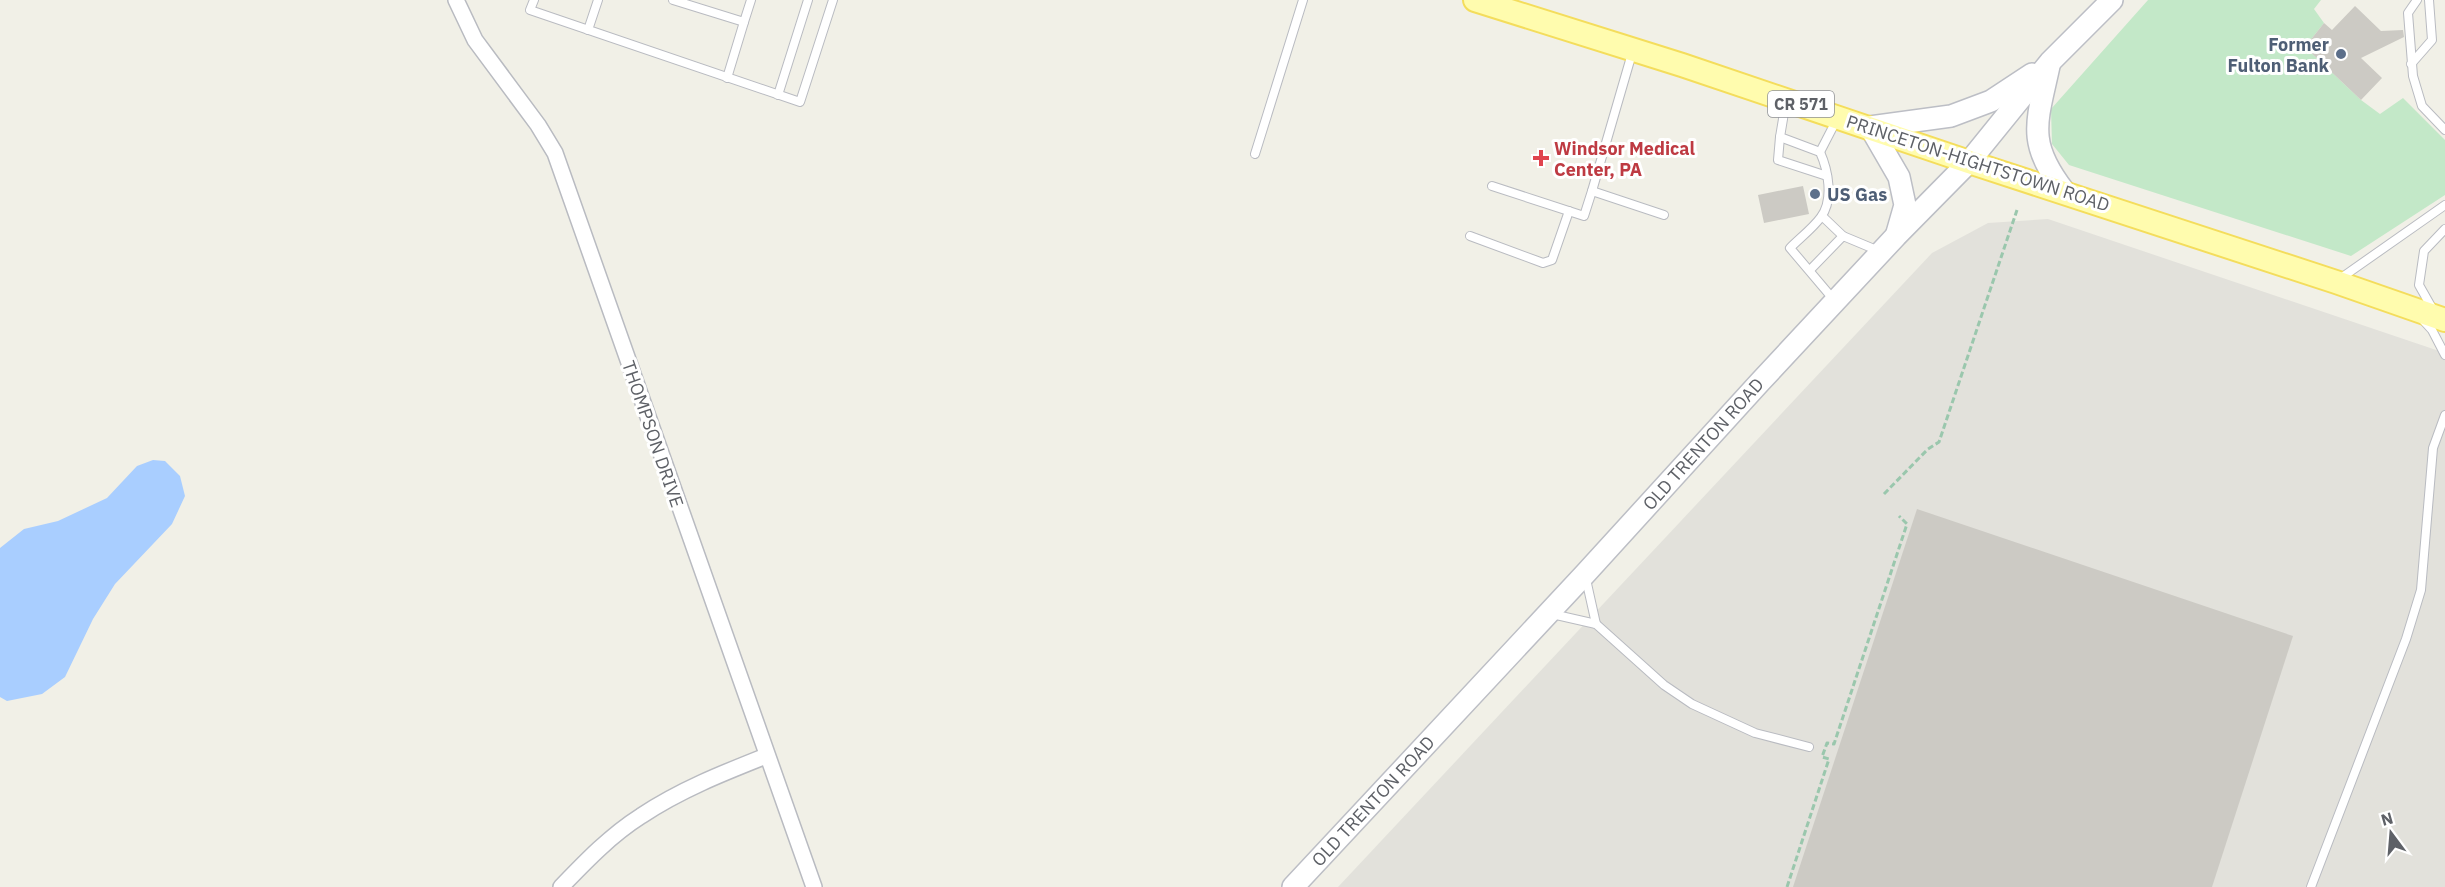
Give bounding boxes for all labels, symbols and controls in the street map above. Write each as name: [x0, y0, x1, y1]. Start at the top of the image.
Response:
place label: Former Fulton Bank: [2228, 33, 2330, 77]
marker: Former Fulton Bank: [2334, 47, 2348, 61]
road number: CR 571: [1768, 91, 1834, 117]
street label: PRINCETON-HIGHTSTOWN ROAD: [1844, 110, 2112, 216]
place label: Windsor Medical Center, PA: [1554, 137, 1696, 181]
marker: Windsor Medical Center, PA: [1532, 149, 1550, 167]
place label: US Gas: [1827, 183, 1887, 206]
marker: US Gas: [1808, 187, 1822, 201]
street label: THOMPSON DRIVE: [617, 358, 689, 510]
street label: OLD TRENTON ROAD: [1638, 373, 1768, 515]
street label: OLD TRENTON ROAD: [1307, 731, 1439, 871]
north arrow: [2361, 803, 2421, 863]
text: N: [2379, 807, 2395, 830]

